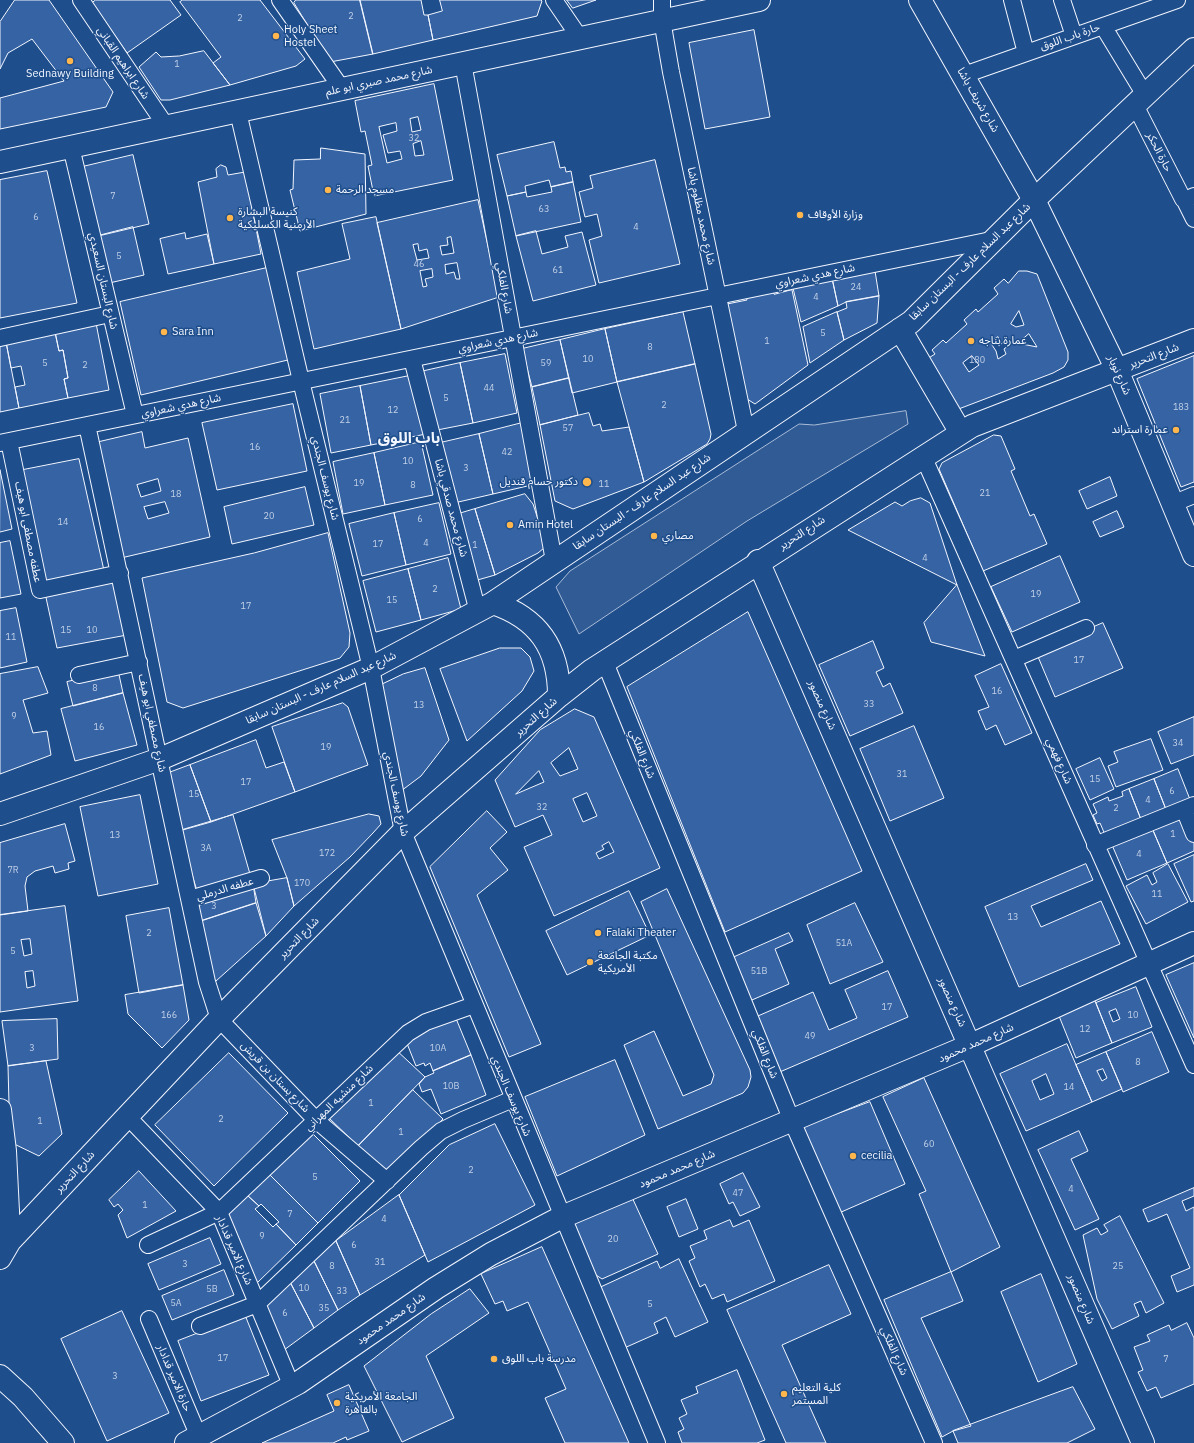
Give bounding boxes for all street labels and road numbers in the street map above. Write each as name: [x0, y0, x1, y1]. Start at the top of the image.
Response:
street label: حارة باب اللوق: [1038, 21, 1102, 53]
street label: شارع ابراهيم القباني: [94, 24, 152, 102]
street label: شارع محمد صبري ابو علم: [324, 63, 434, 99]
street label: شارع شريف باشا: [954, 65, 1002, 135]
street label: حارة الحكر: [1143, 130, 1175, 174]
street label: شارع محمد مظلوم باشا: [684, 166, 718, 266]
street label: شارع عبد السلام عارف - البستان سابقا: [907, 200, 1033, 324]
street label: شارع البستان السعيدي: [85, 231, 121, 331]
street label: شارع الفلكي: [493, 261, 515, 315]
street label: شارع هدي شعراوي: [774, 261, 856, 291]
street label: شارع هدي شعراوي: [457, 326, 539, 356]
street label: شارع التحرير: [1127, 340, 1181, 372]
street label: شارع نوبار: [1104, 353, 1134, 397]
street label: شارع هدي شعراوي: [140, 391, 222, 421]
street label: شارع يوسف الجندي: [308, 435, 342, 521]
street label: شارع عبد السلام عارف - البستان سابقا: [571, 451, 713, 553]
street label: شارع محمد صدقي باشا: [432, 458, 470, 558]
street label: عطفه مصطفى ابو هيف: [12, 480, 44, 584]
street label: شارع التحرير: [776, 513, 828, 553]
street label: شارع عبد السلام عارف - البستان سابقا: [244, 649, 398, 727]
street label: شارع مصطفي ابو هيف: [135, 673, 169, 773]
street label: شارع منصور: [805, 678, 839, 732]
street label: شارع التحرير: [512, 695, 560, 739]
street label: شارع الفلكي: [626, 727, 658, 781]
street label: شارع فهمي: [1043, 736, 1075, 786]
street label: شارع يوسف الجندي: [381, 750, 411, 838]
street label: عطفه الدرملي: [195, 875, 255, 903]
street label: شارع التحرير: [276, 915, 322, 961]
street label: شارع منصور: [935, 975, 969, 1029]
street label: شارع محمد محمود: [936, 1020, 1016, 1066]
street label: شارع الفلكي: [749, 1027, 781, 1081]
street label: شارع بستان بن قريش: [238, 1039, 312, 1115]
street label: شارع يوسف الجندي: [488, 1054, 534, 1138]
street label: شارع منشيه المهراني: [302, 1062, 376, 1134]
street label: شارع محمد محمود: [637, 1147, 717, 1191]
street label: شارع التحرير: [52, 1148, 98, 1196]
street label: شارع الامير قدادار: [213, 1213, 255, 1287]
street label: شارع منصور: [1065, 1272, 1097, 1326]
street label: شارع محمد محمود: [354, 1290, 428, 1348]
street label: شارع الفلكي: [877, 1325, 911, 1377]
street label: حارة الامير قدادار: [154, 1343, 194, 1413]

